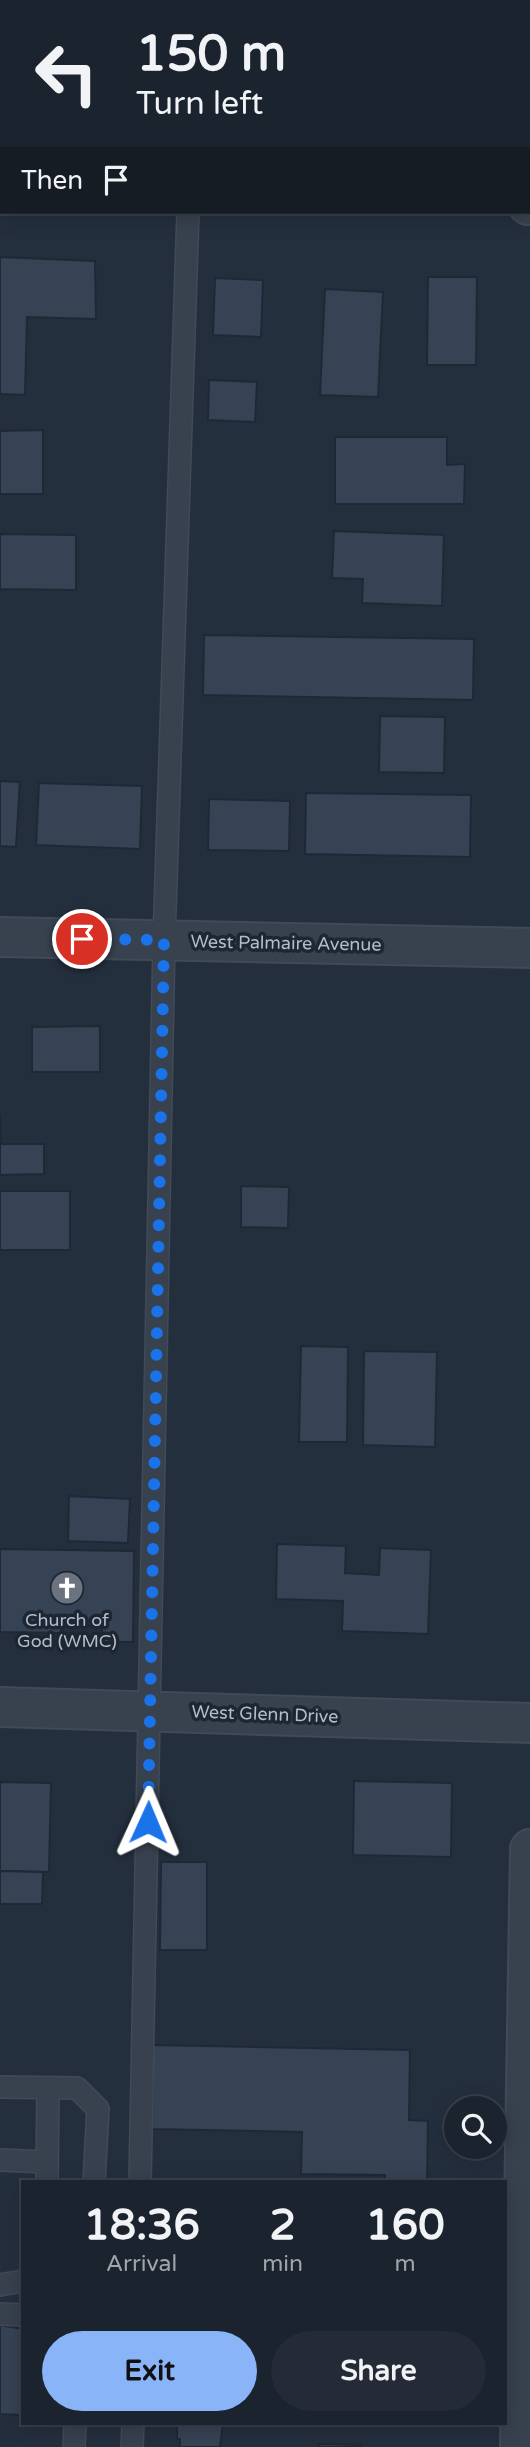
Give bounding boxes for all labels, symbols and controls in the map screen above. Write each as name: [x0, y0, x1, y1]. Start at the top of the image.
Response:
text: 150 m: [136, 25, 286, 84]
icon: left: [21, 28, 112, 119]
text: Turn left: [136, 85, 263, 123]
icon: arrive: [97, 161, 135, 199]
text: Then: [21, 165, 83, 196]
pin: [52, 909, 112, 969]
icon: arrive: [63, 920, 101, 958]
street label: West Palmaire Avenue: [190, 930, 382, 956]
church icon: Church of God (WMC): [48, 1569, 86, 1607]
place label: Church of God (WMC): [17, 1609, 117, 1652]
street label: West Glenn Drive: [191, 1700, 339, 1728]
position arrow: [111, 1785, 185, 1859]
map controls: [444, 2096, 507, 2159]
button: search: [444, 2096, 507, 2159]
text: 18:36: [83, 2200, 200, 2251]
text: 2: [269, 2200, 296, 2251]
text: 160: [365, 2200, 445, 2251]
text: Arrival: [106, 2250, 177, 2278]
text: min: [262, 2250, 303, 2278]
text: m: [394, 2250, 416, 2278]
button: Exit: [42, 2331, 257, 2411]
button: Share: [271, 2331, 486, 2411]

